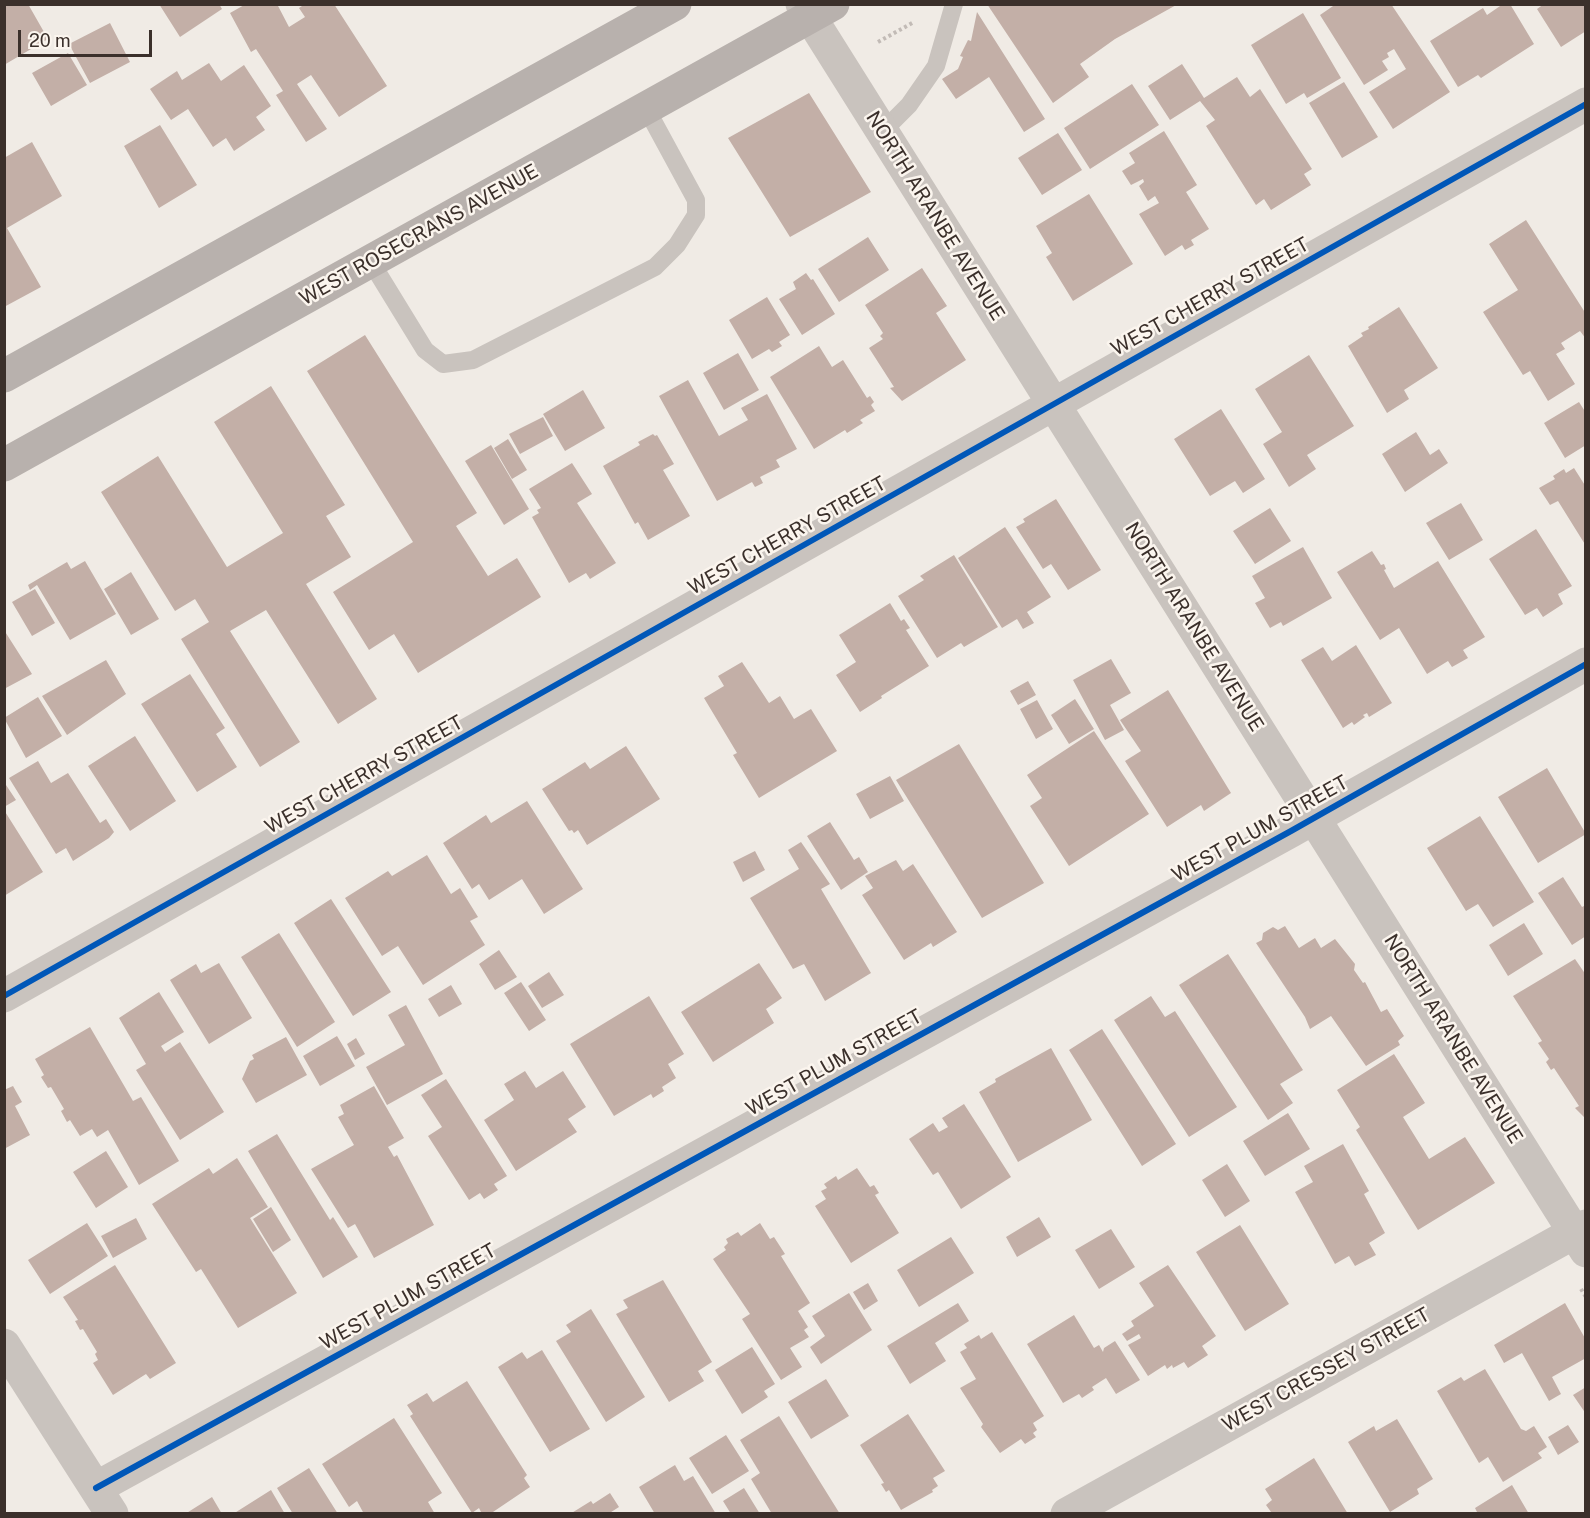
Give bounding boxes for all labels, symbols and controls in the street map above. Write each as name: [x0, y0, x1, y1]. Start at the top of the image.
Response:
scale bar: [21, 18, 154, 56]
text: 20 m: [29, 30, 71, 51]
street label: NORTH ARANBE AVENUE: [861, 107, 1009, 325]
street label: WEST ROSECRANS AVENUE: [295, 159, 543, 311]
street label: WEST CHERRY STREET: [1107, 233, 1313, 361]
street label: WEST CHERRY STREET: [684, 472, 890, 600]
street label: NORTH ARANBE AVENUE: [1120, 518, 1268, 736]
street label: WEST CHERRY STREET: [261, 711, 467, 839]
street label: WEST PLUM STREET: [1168, 771, 1352, 887]
street label: NORTH ARANBE AVENUE: [1379, 930, 1527, 1148]
street label: WEST PLUM STREET: [742, 1005, 926, 1121]
street label: WEST PLUM STREET: [316, 1239, 500, 1355]
street label: WEST CRESSEY STREET: [1218, 1303, 1434, 1437]

